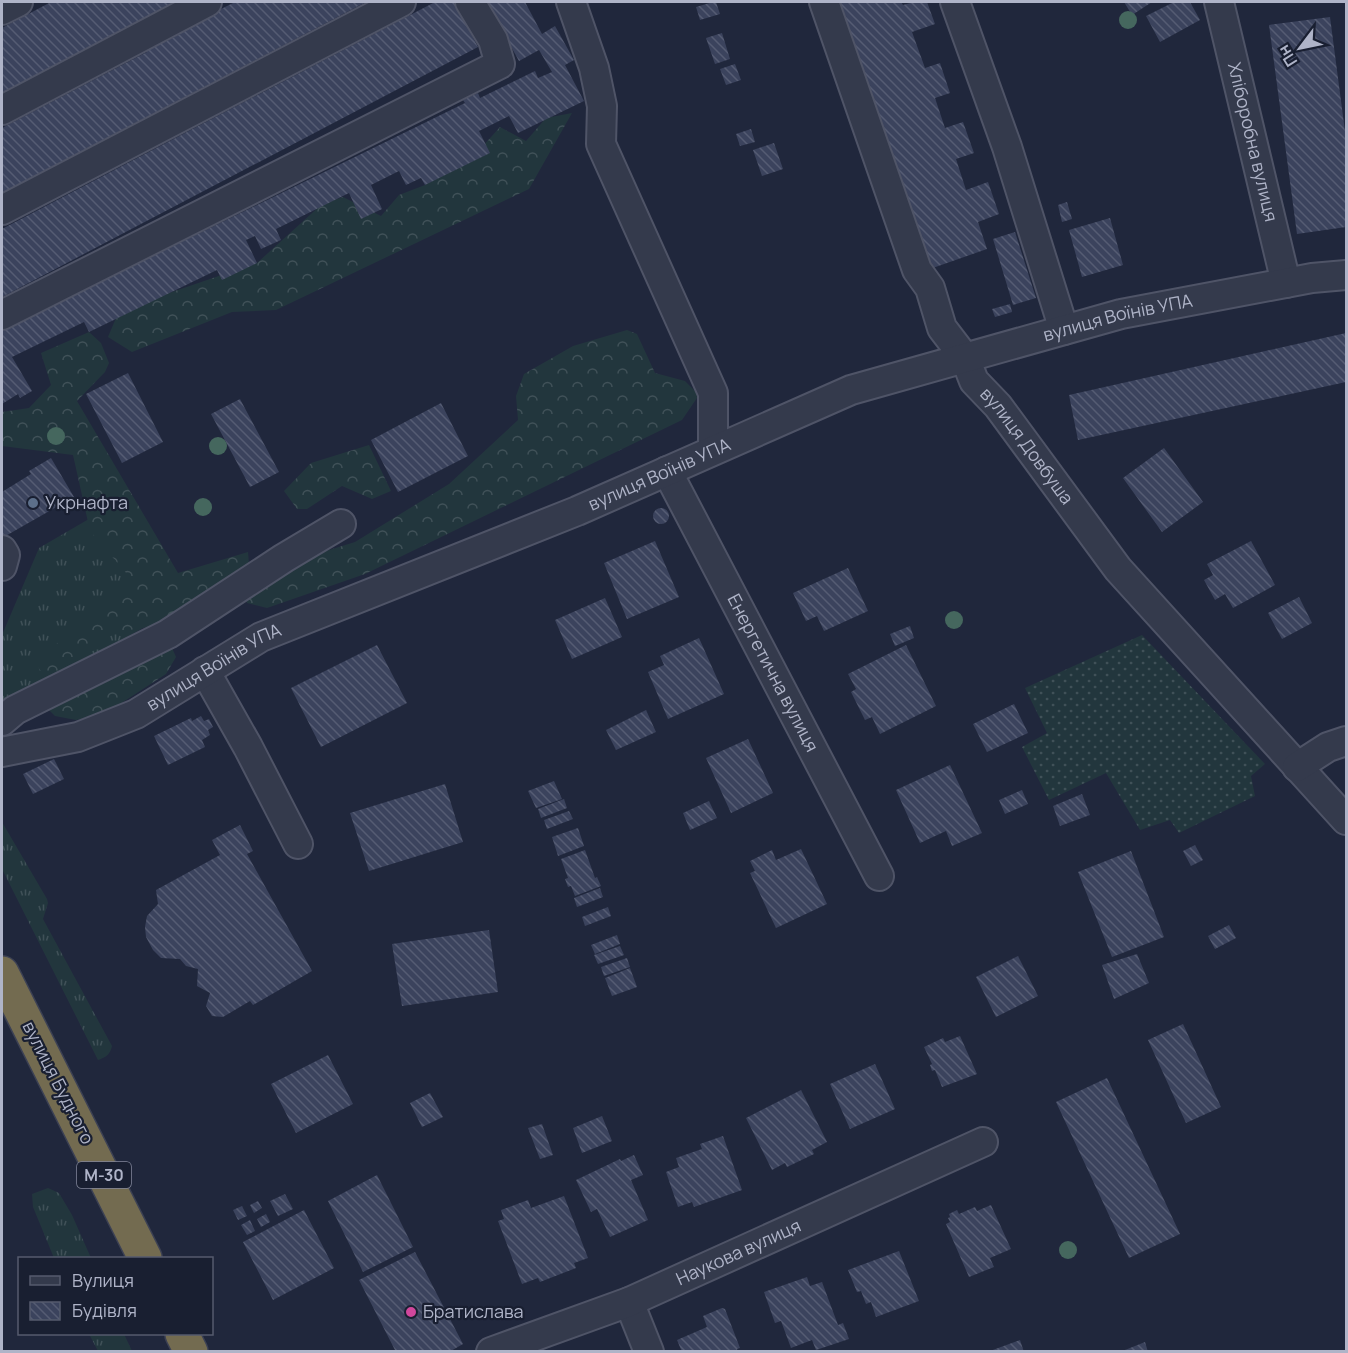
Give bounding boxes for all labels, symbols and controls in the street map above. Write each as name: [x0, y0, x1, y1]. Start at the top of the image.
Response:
north arrow: [1270, 18, 1330, 78]
text: Пн: [1272, 41, 1302, 71]
street label: Хліборобна вулиця: [1223, 60, 1284, 224]
street label: вулиця Воїнів УПА: [1040, 288, 1195, 346]
street label: вулиця Довбуша: [975, 382, 1079, 509]
street label: вулиця Воїнів УПА: [584, 432, 734, 516]
place label: Укрнафта: [45, 490, 128, 514]
marker: Укрнафта: [26, 496, 40, 510]
street label: Енергетична вулиця: [722, 590, 825, 756]
street label: вулиця Воїнів УПА: [142, 617, 285, 716]
street label: вулиця Будного: [18, 1017, 100, 1148]
road number: М-30: [77, 1162, 131, 1188]
street label: Наукова вулиця: [672, 1213, 804, 1290]
legend: [18, 1257, 213, 1335]
text: Вулиця: [72, 1268, 134, 1292]
text: Будівля: [72, 1298, 137, 1322]
place label: Братислава: [423, 1299, 524, 1323]
marker: Братислава: [404, 1305, 418, 1319]

